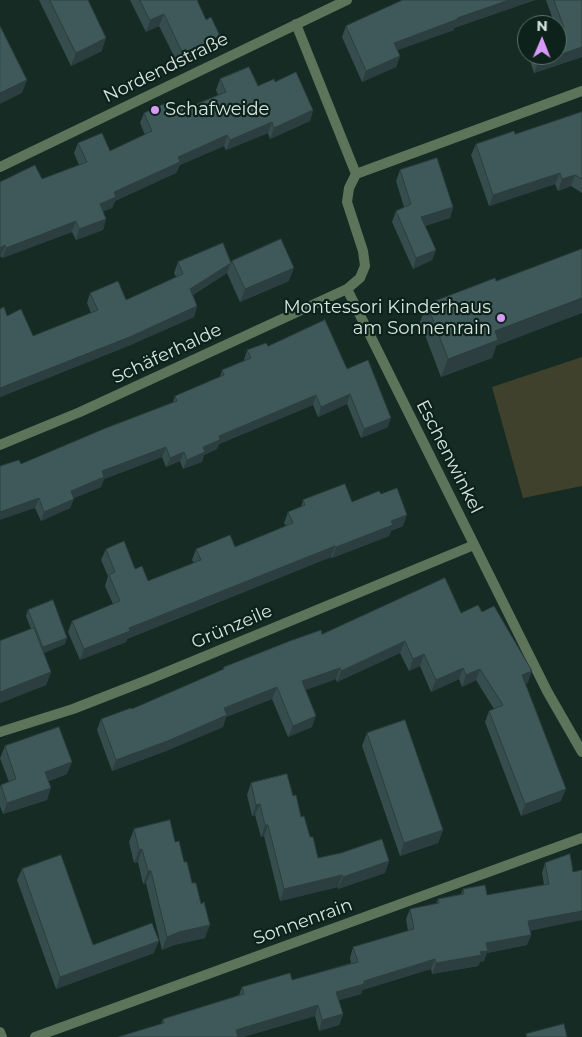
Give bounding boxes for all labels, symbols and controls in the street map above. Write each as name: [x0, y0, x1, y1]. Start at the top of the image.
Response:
north arrow: [517, 15, 567, 65]
text: N: [536, 17, 548, 35]
street label: Nordendstraße: [100, 28, 232, 108]
place label: Schafweide: [165, 99, 269, 121]
marker: Schafweide: [149, 104, 161, 116]
place label: Montessori Kinderhaus am Sonnenrain: [283, 297, 491, 340]
marker: Montessori Kinderhaus am Sonnenrain: [495, 312, 507, 324]
street label: Schäferhalde: [109, 319, 225, 389]
street label: Eschenwinkel: [411, 397, 487, 517]
street label: Grünzeile: [188, 600, 276, 654]
street label: Sonnenrain: [251, 894, 355, 950]

